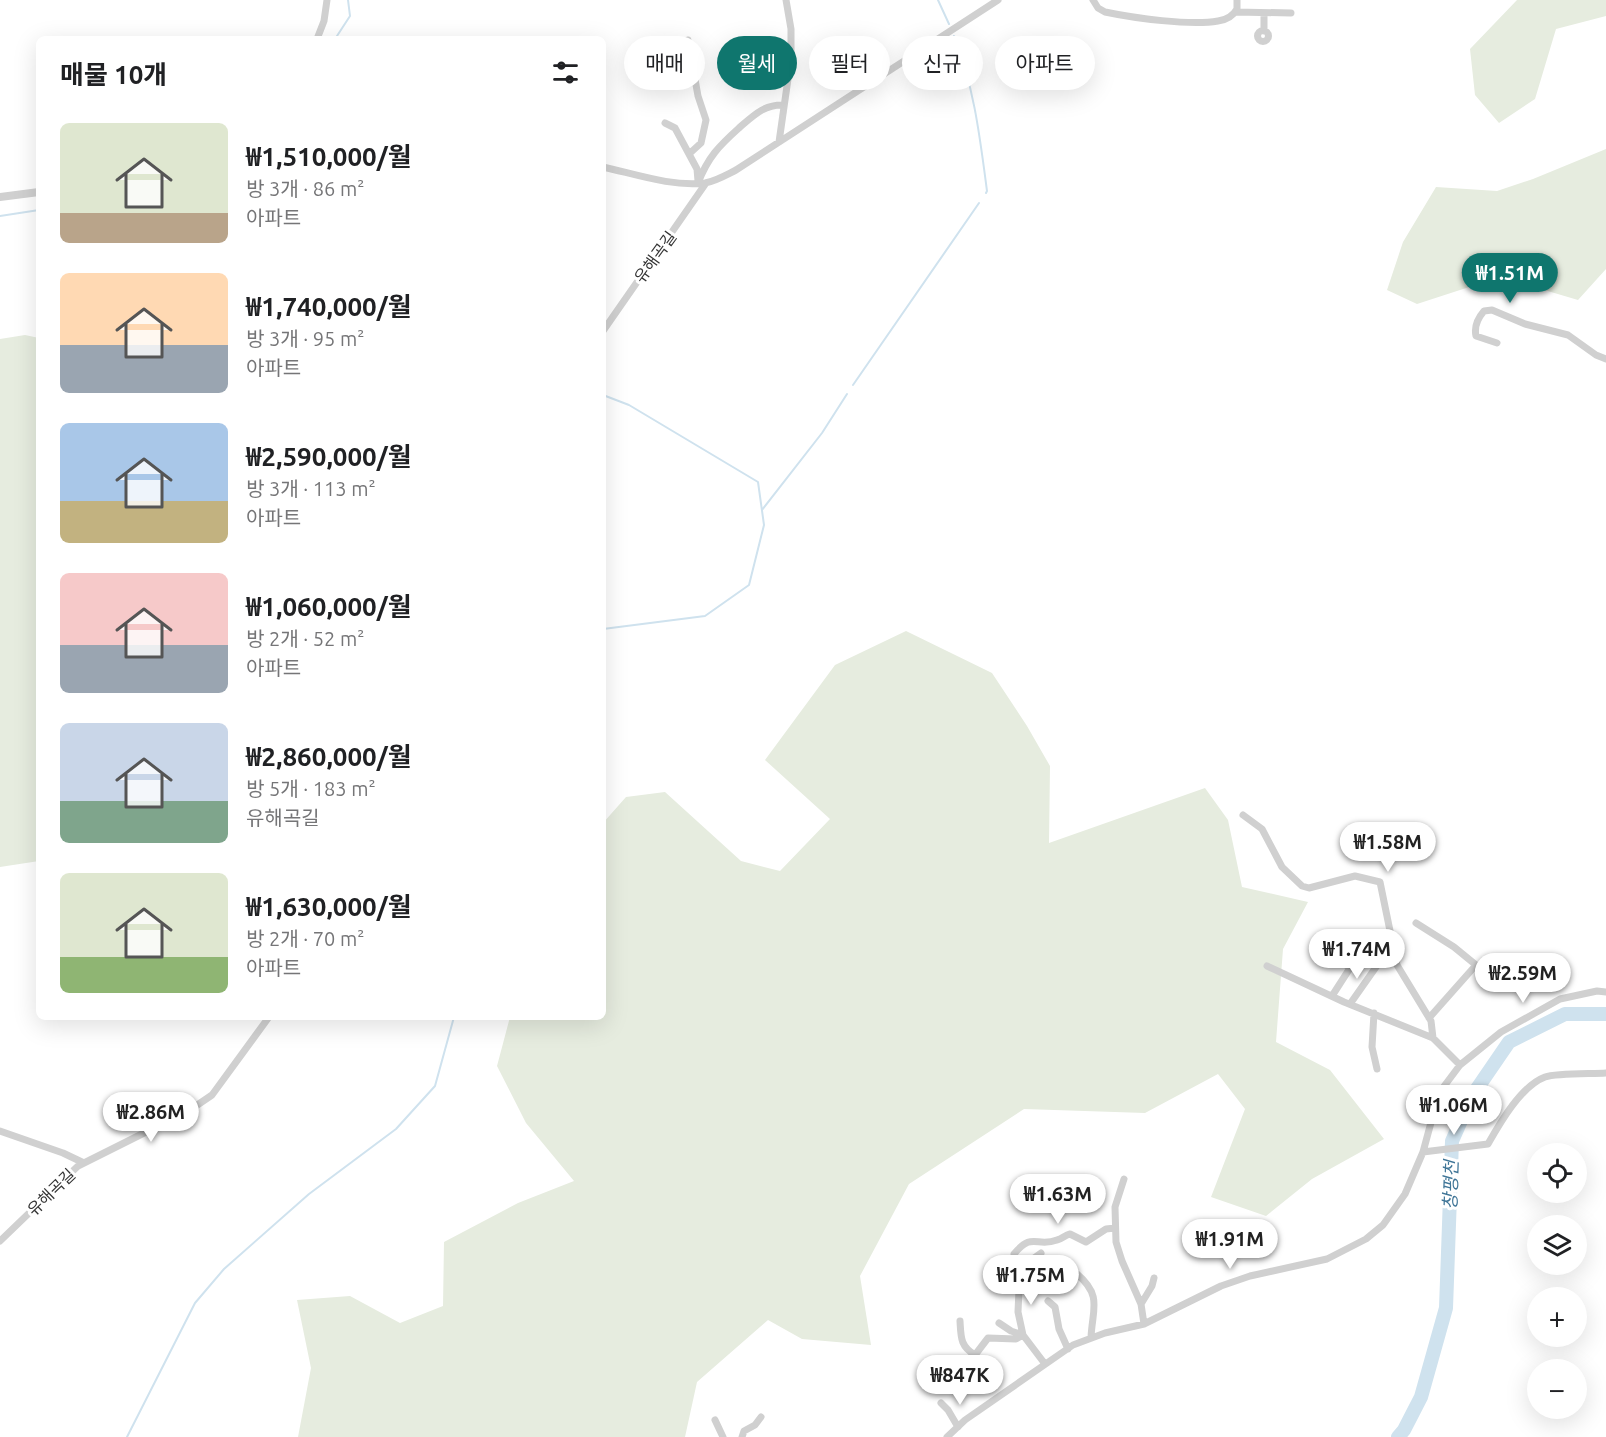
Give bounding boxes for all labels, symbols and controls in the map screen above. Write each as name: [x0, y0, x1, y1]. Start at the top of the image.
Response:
chip: 매매: [624, 36, 705, 90]
chip: 월세: [717, 36, 797, 90]
chip: 필터: [809, 36, 890, 90]
chip: 신규: [902, 36, 983, 90]
chip: 아파트: [995, 36, 1095, 90]
icon: filters: [549, 56, 582, 89]
text: 매물 10개: [60, 60, 167, 89]
text: ₩1,510,000/월: [246, 142, 412, 171]
icon: home: [108, 147, 180, 219]
text: 방 3개 · 86 m²: [246, 177, 364, 200]
text: 아파트: [246, 206, 301, 229]
street label: 유해곡길: [630, 228, 680, 286]
pin: ₩1.51M: [1461, 253, 1559, 304]
text: ₩1.51M: [1476, 261, 1544, 284]
text: ₩1,740,000/월: [246, 292, 412, 321]
icon: home: [108, 297, 180, 369]
text: 방 3개 · 95 m²: [246, 327, 364, 350]
text: 아파트: [246, 356, 301, 379]
text: ₩2,590,000/월: [246, 442, 412, 471]
icon: home: [108, 447, 180, 519]
text: 방 3개 · 113 m²: [246, 477, 376, 500]
text: 아파트: [246, 506, 301, 529]
text: ₩1,060,000/월: [246, 592, 412, 621]
icon: home: [108, 597, 180, 669]
text: 방 2개 · 52 m²: [246, 627, 364, 650]
text: 아파트: [246, 656, 301, 679]
text: ₩2,860,000/월: [246, 742, 412, 771]
icon: home: [108, 747, 180, 819]
text: 방 5개 · 183 m²: [246, 777, 376, 800]
text: 유해곡길: [246, 806, 320, 829]
pin: ₩1.58M: [1339, 822, 1437, 873]
text: ₩1.58M: [1354, 830, 1422, 853]
text: ₩1,630,000/월: [246, 892, 412, 921]
icon: home: [108, 897, 180, 969]
text: 방 2개 · 70 m²: [246, 927, 364, 950]
pin: ₩1.74M: [1308, 929, 1406, 980]
text: ₩1.74M: [1323, 937, 1391, 960]
pin: ₩2.59M: [1474, 953, 1572, 1004]
text: 아파트: [246, 956, 301, 979]
text: ₩2.59M: [1489, 961, 1557, 984]
pin: ₩1.06M: [1405, 1085, 1503, 1136]
pin: ₩2.86M: [102, 1092, 200, 1143]
text: ₩1.06M: [1420, 1093, 1488, 1116]
text: ₩2.86M: [117, 1100, 185, 1123]
map controls: [1527, 1143, 1587, 1419]
button: locate: [1527, 1143, 1587, 1203]
water label: 창평천: [1439, 1157, 1461, 1210]
street label: 유해곡길: [24, 1165, 78, 1219]
pin: ₩1.63M: [1009, 1174, 1107, 1225]
text: ₩1.63M: [1024, 1182, 1092, 1205]
button: layers: [1527, 1215, 1587, 1275]
pin: ₩1.91M: [1181, 1219, 1279, 1270]
text: ₩1.91M: [1196, 1227, 1264, 1250]
pin: ₩1.75M: [982, 1255, 1080, 1306]
text: ₩1.75M: [997, 1263, 1065, 1286]
button: +: [1527, 1287, 1587, 1347]
pin: ₩847K: [918, 1355, 1002, 1406]
button: −: [1527, 1359, 1587, 1419]
text: ₩847K: [931, 1363, 989, 1386]

